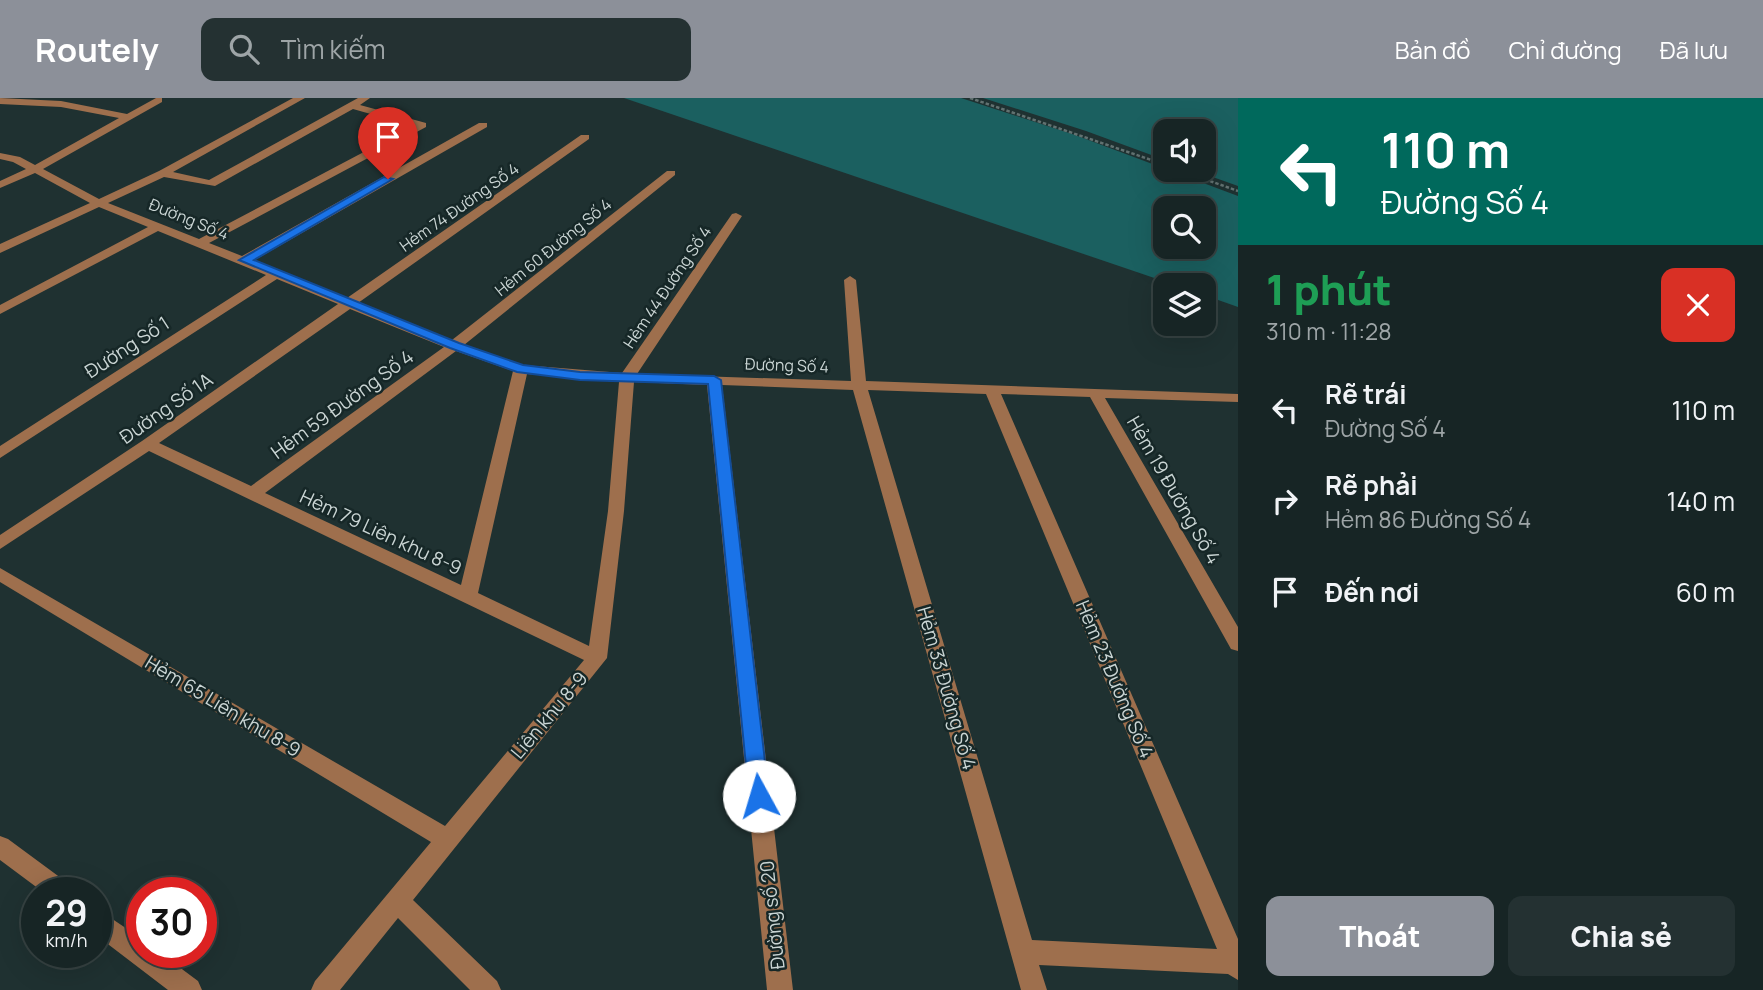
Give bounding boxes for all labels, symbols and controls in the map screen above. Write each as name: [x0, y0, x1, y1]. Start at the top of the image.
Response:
search box: [201, 18, 691, 81]
text: Routely: [35, 27, 159, 72]
icon: search: [225, 30, 263, 68]
text: Tìm kiếm: [281, 31, 385, 67]
text: Bản đồ: [1395, 33, 1470, 66]
text: Chỉ đường: [1508, 33, 1622, 66]
text: Đã lưu: [1660, 33, 1728, 66]
pin: [358, 107, 418, 179]
text: 110 m: [1381, 116, 1510, 183]
icon: arrive: [369, 118, 407, 156]
map controls: [1153, 119, 1216, 336]
button: sound: [1153, 119, 1216, 182]
icon: left: [1266, 126, 1357, 217]
street label: Hẻm 74 Đường Số 4: [395, 158, 523, 256]
text: Đường Số 4: [1381, 180, 1549, 224]
street label: Đường Số 4: [146, 193, 232, 245]
street label: Hẻm 60 Đường Số 4: [490, 193, 616, 301]
button: search: [1153, 196, 1216, 259]
street label: Hẻm 44 Đường Số 4: [618, 221, 716, 353]
text: 1 phút: [1266, 260, 1392, 318]
button: close: [1661, 268, 1735, 342]
button: layers: [1153, 273, 1216, 336]
street label: Đường Số 1: [80, 310, 174, 384]
text: 310 m · 11:28: [1266, 315, 1392, 347]
street label: Hẻm 59 Đường Số 4: [265, 343, 419, 465]
street label: Đường Số 4: [745, 353, 829, 377]
street label: Đường Số 1A: [114, 366, 218, 450]
text: Rẽ trái: [1325, 376, 1407, 412]
icon: left: [1266, 391, 1304, 429]
text: 110 m: [1672, 392, 1735, 428]
street label: Hẻm 19 Đường Số 4: [1121, 411, 1227, 569]
text: Đường Số 4: [1325, 412, 1446, 444]
text: Rẽ phải: [1325, 467, 1418, 503]
icon: right: [1266, 482, 1304, 520]
street label: Hẻm 79 Liên khu 8-9: [296, 483, 466, 581]
text: 140 m: [1666, 483, 1735, 519]
text: Hẻm 86 Đường Số 4: [1325, 503, 1531, 535]
icon: arrive: [1266, 573, 1304, 611]
text: Đến nơi: [1325, 574, 1419, 610]
text: 60 m: [1676, 574, 1735, 610]
street label: Hẻm 23 Đường Số 4: [1070, 596, 1160, 762]
street label: Hẻm 33 Đường Số 4: [911, 603, 983, 773]
street label: Hẻm 65 Liên khu 8-9: [140, 649, 306, 763]
street label: Liên khu 8-9: [505, 666, 593, 764]
position arrow: [722, 759, 796, 833]
street label: Đường số 20: [753, 859, 791, 971]
speed limit sign: 30: [126, 877, 217, 968]
text: 29: [45, 889, 88, 937]
button: Thoát: [1266, 896, 1494, 976]
button: Chia sẻ: [1508, 896, 1735, 976]
text: km/h: [46, 928, 87, 952]

